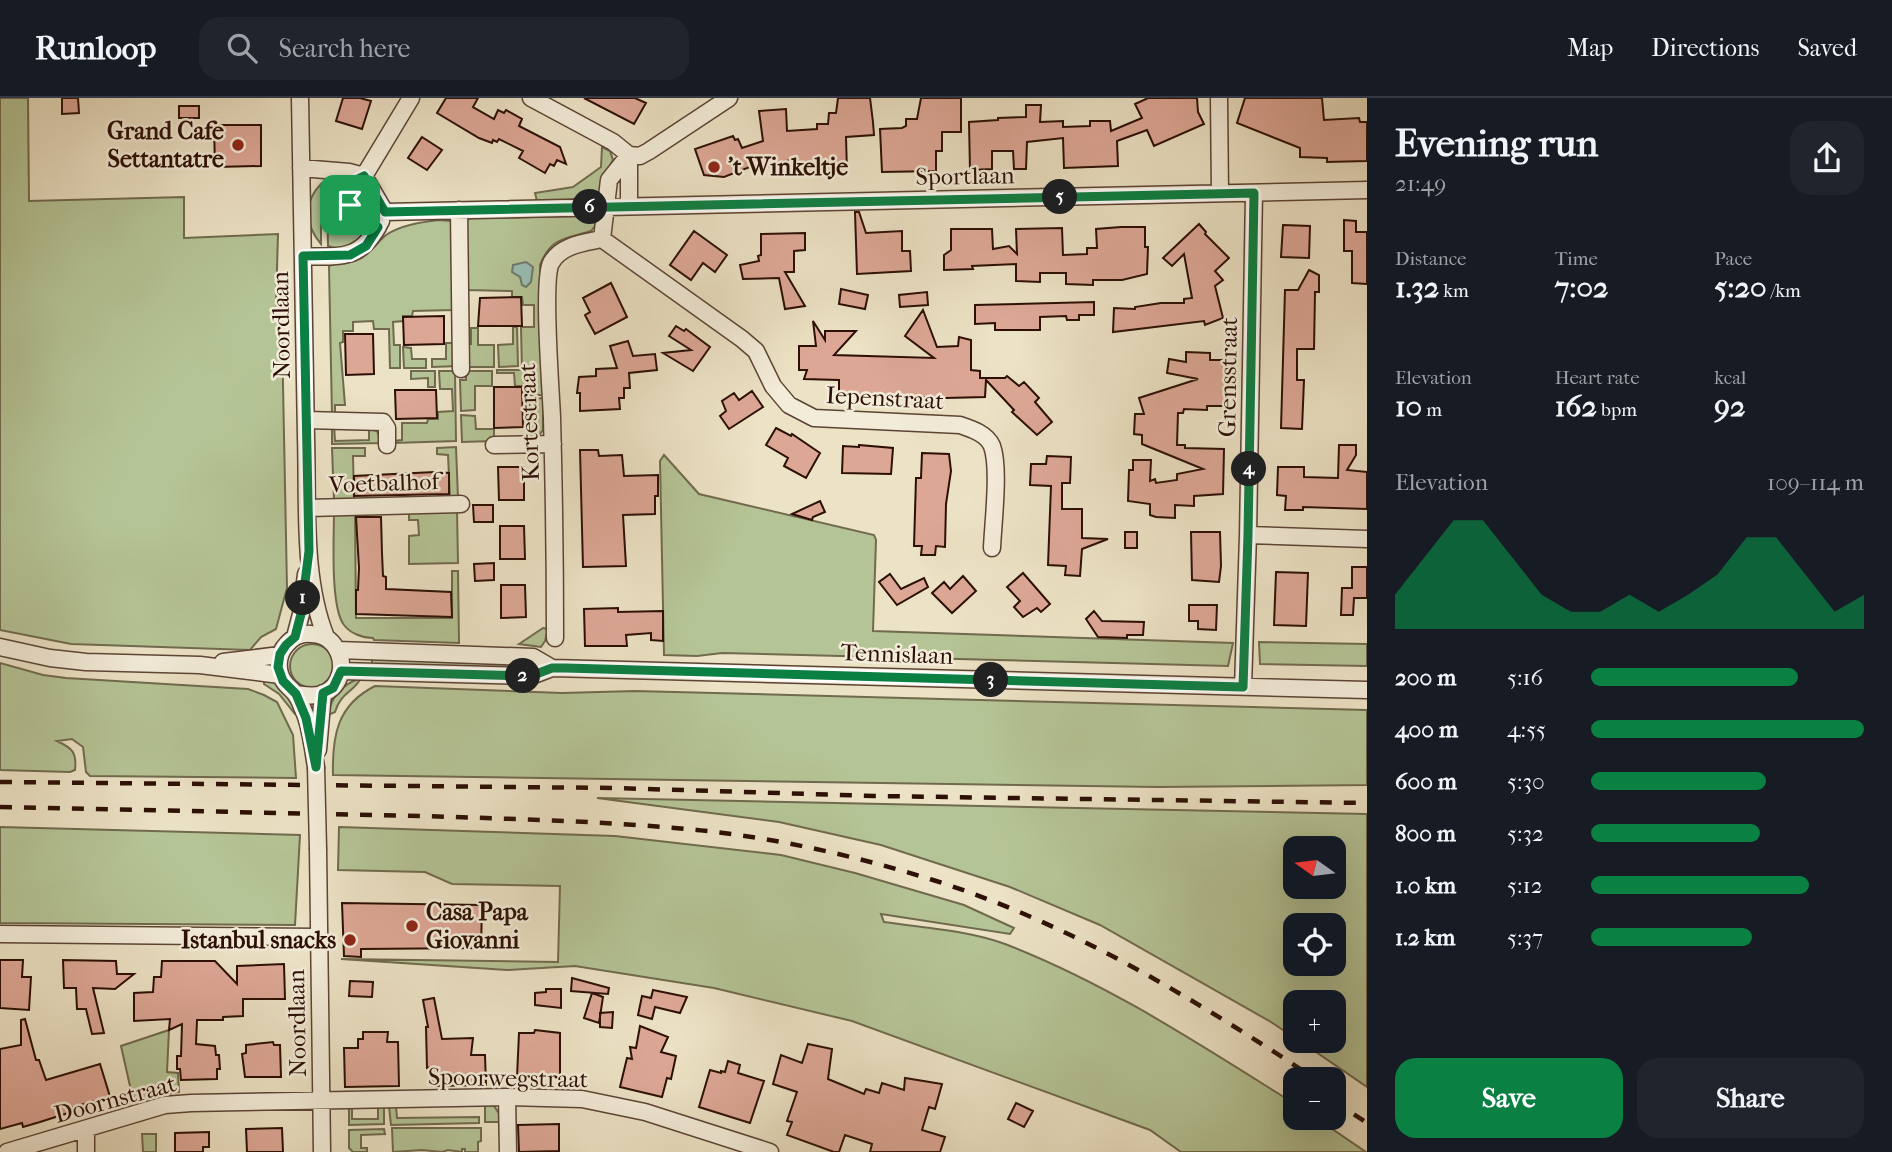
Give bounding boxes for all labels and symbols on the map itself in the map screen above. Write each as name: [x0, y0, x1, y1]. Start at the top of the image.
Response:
place label: Grand Cafe Settantatre: [107, 117, 224, 173]
marker: Grand Cafe Settantatre: [230, 137, 246, 153]
place label: 't Winkeltje: [728, 153, 848, 181]
marker: 't Winkeltje: [706, 159, 722, 175]
street label: Sportlaan: [915, 161, 1015, 191]
pin: [320, 175, 380, 235]
pin: 5: [1042, 180, 1078, 214]
pin: 6: [572, 190, 608, 224]
street label: Noordlaan: [266, 271, 296, 379]
street label: Grensstraat: [1213, 316, 1243, 437]
street label: Kortestraat: [513, 362, 545, 482]
street label: Iepenstraat: [825, 381, 945, 415]
pin: 4: [1232, 452, 1266, 486]
street label: Voetbalhof: [327, 467, 445, 499]
pin: 1: [286, 580, 320, 616]
street label: Tennislaan: [840, 638, 954, 670]
pin: 2: [505, 658, 540, 694]
pin: 3: [974, 662, 1009, 698]
north arrow: [1283, 836, 1346, 900]
place label: Casa Papa Giovanni: [426, 898, 529, 954]
marker: Casa Papa Giovanni: [404, 918, 420, 934]
place label: Istanbul snacks: [181, 926, 336, 954]
marker: Istanbul snacks: [342, 932, 358, 948]
street label: Noordlaan: [282, 969, 312, 1077]
street label: Spoorwegstraat: [428, 1063, 589, 1093]
street label: Doornstraat: [51, 1069, 179, 1129]

